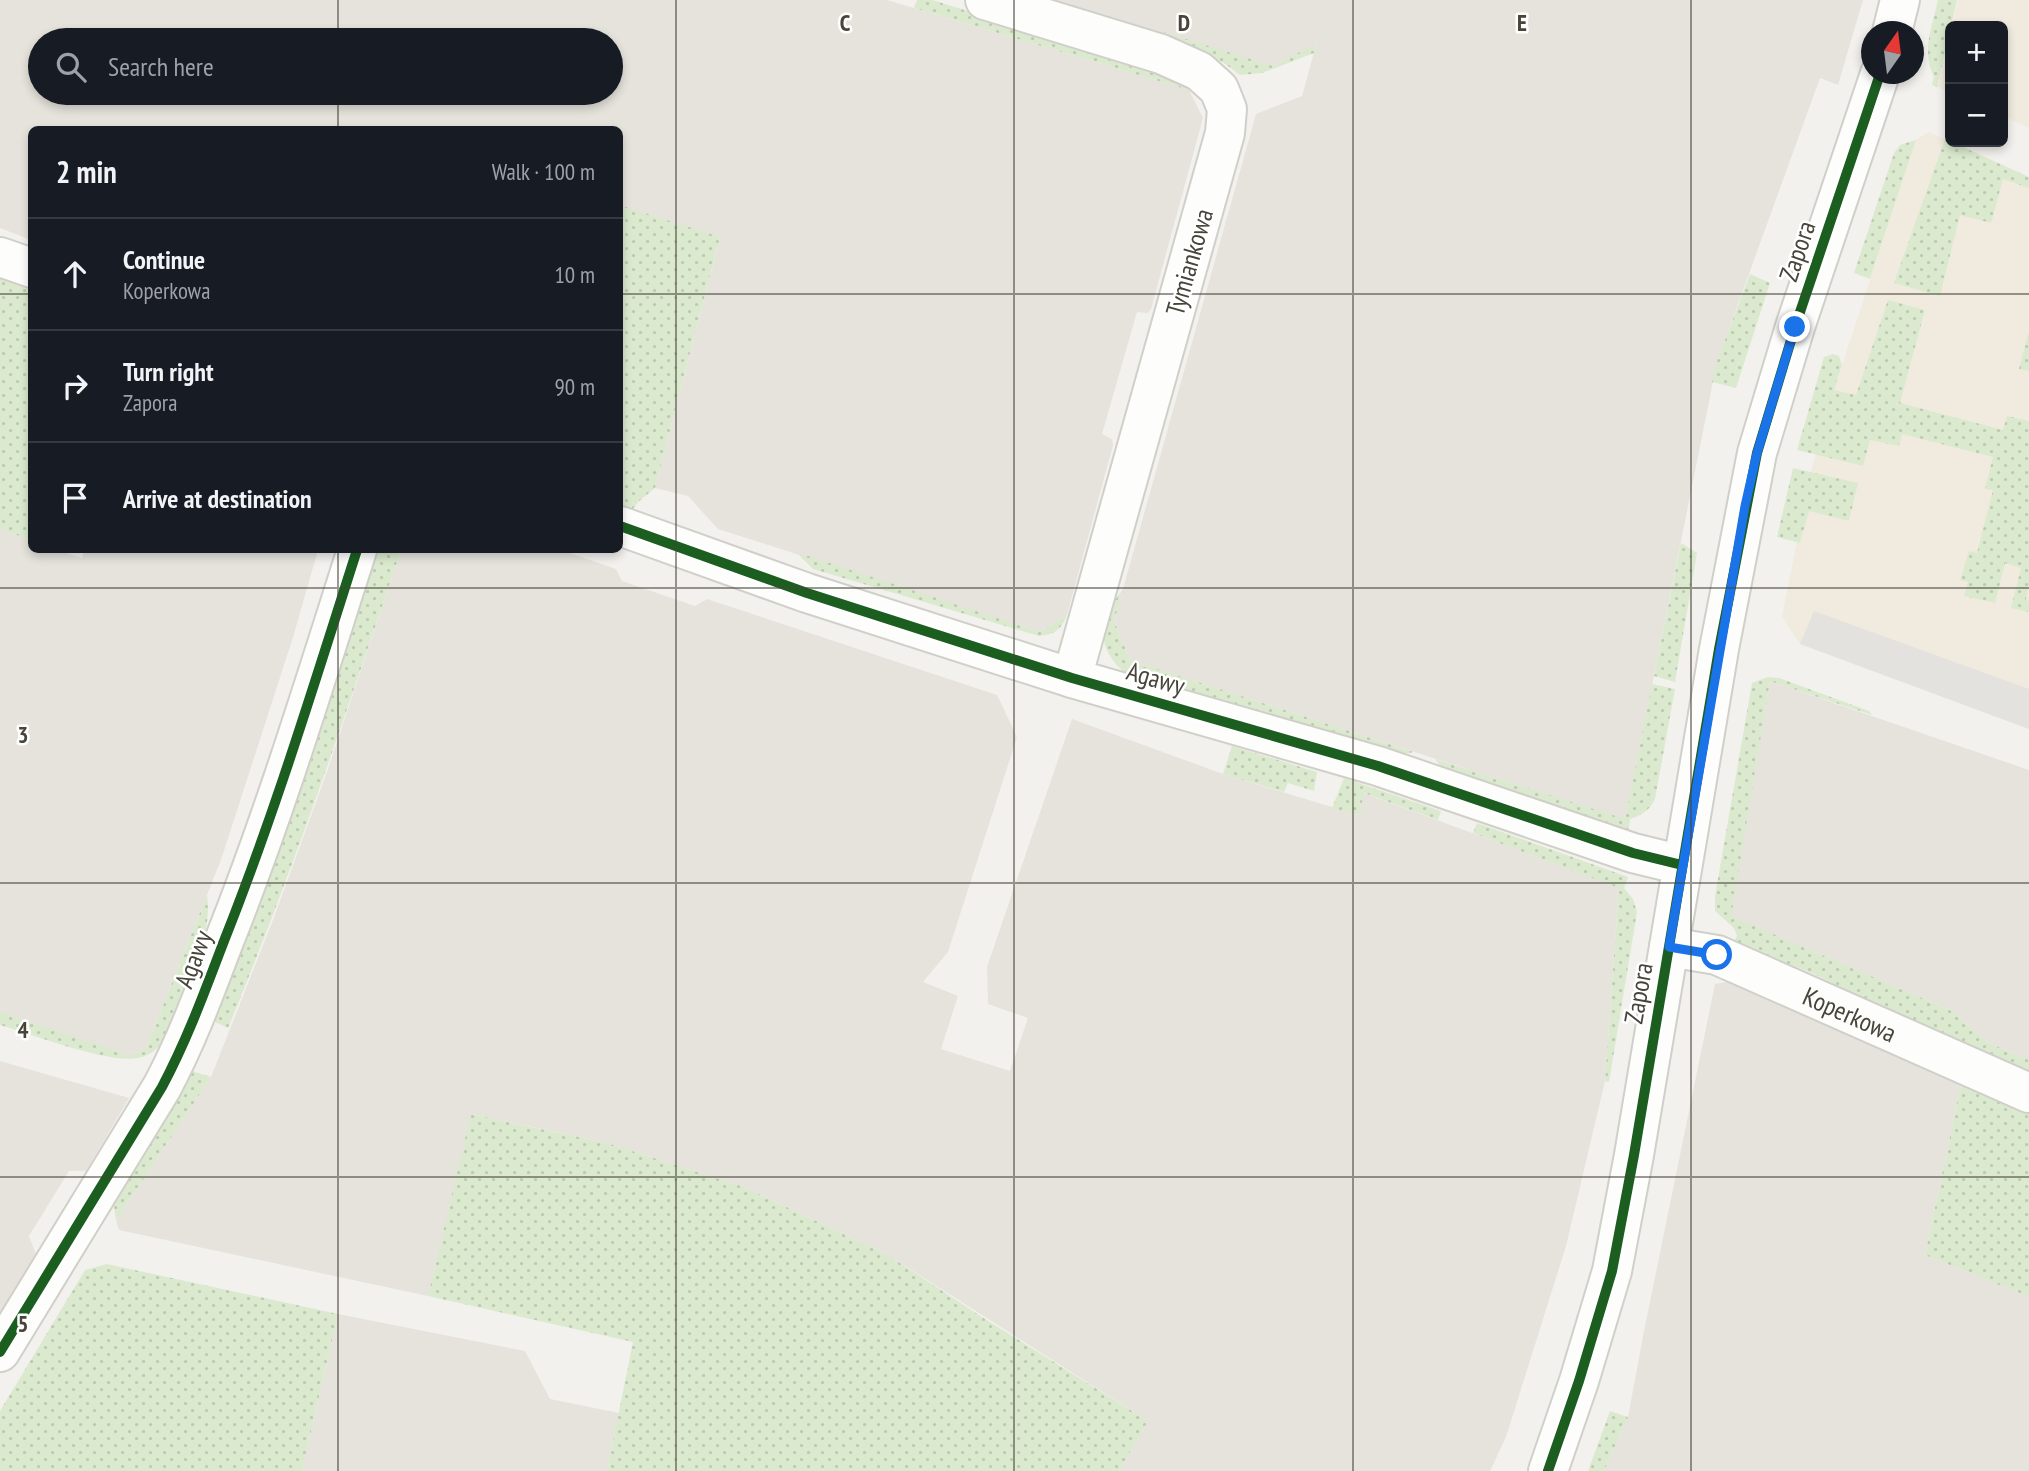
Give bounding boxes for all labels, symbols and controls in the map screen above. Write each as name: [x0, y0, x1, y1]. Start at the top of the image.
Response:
text: C: [840, 8, 851, 37]
text: D: [1178, 8, 1190, 37]
text: E: [1517, 8, 1527, 37]
north arrow: [1861, 21, 1924, 84]
map controls: [1945, 21, 2008, 147]
button: +: [1945, 21, 2008, 84]
search box: [28, 28, 623, 105]
icon: search: [52, 48, 90, 86]
text: Search here: [108, 50, 214, 83]
button: −: [1945, 84, 2008, 147]
text: 2 min: [56, 152, 117, 191]
text: Walk · 100 m: [492, 157, 595, 186]
street label: Tymiankowa: [1158, 205, 1220, 319]
street label: Zapora: [1771, 217, 1823, 285]
text: Continue: [123, 243, 205, 276]
icon: ahead: [56, 255, 94, 293]
text: 10 m: [554, 260, 595, 289]
text: Koperkowa: [123, 276, 210, 305]
route end: [1779, 311, 1810, 342]
text: Turn right: [123, 355, 214, 388]
icon: right: [56, 367, 94, 405]
text: 90 m: [554, 372, 595, 401]
text: Zapora: [123, 388, 177, 417]
icon: arrive: [56, 479, 94, 517]
text: Arrive at destination: [123, 482, 312, 515]
street label: Agawy: [1123, 654, 1189, 702]
text: 3: [18, 720, 29, 749]
street label: Agawy: [167, 925, 219, 992]
route start: [1701, 939, 1732, 970]
street label: Zapora: [1616, 960, 1660, 1026]
street label: Koperkowa: [1798, 979, 1902, 1049]
text: 4: [18, 1015, 29, 1044]
text: 5: [18, 1309, 29, 1338]

